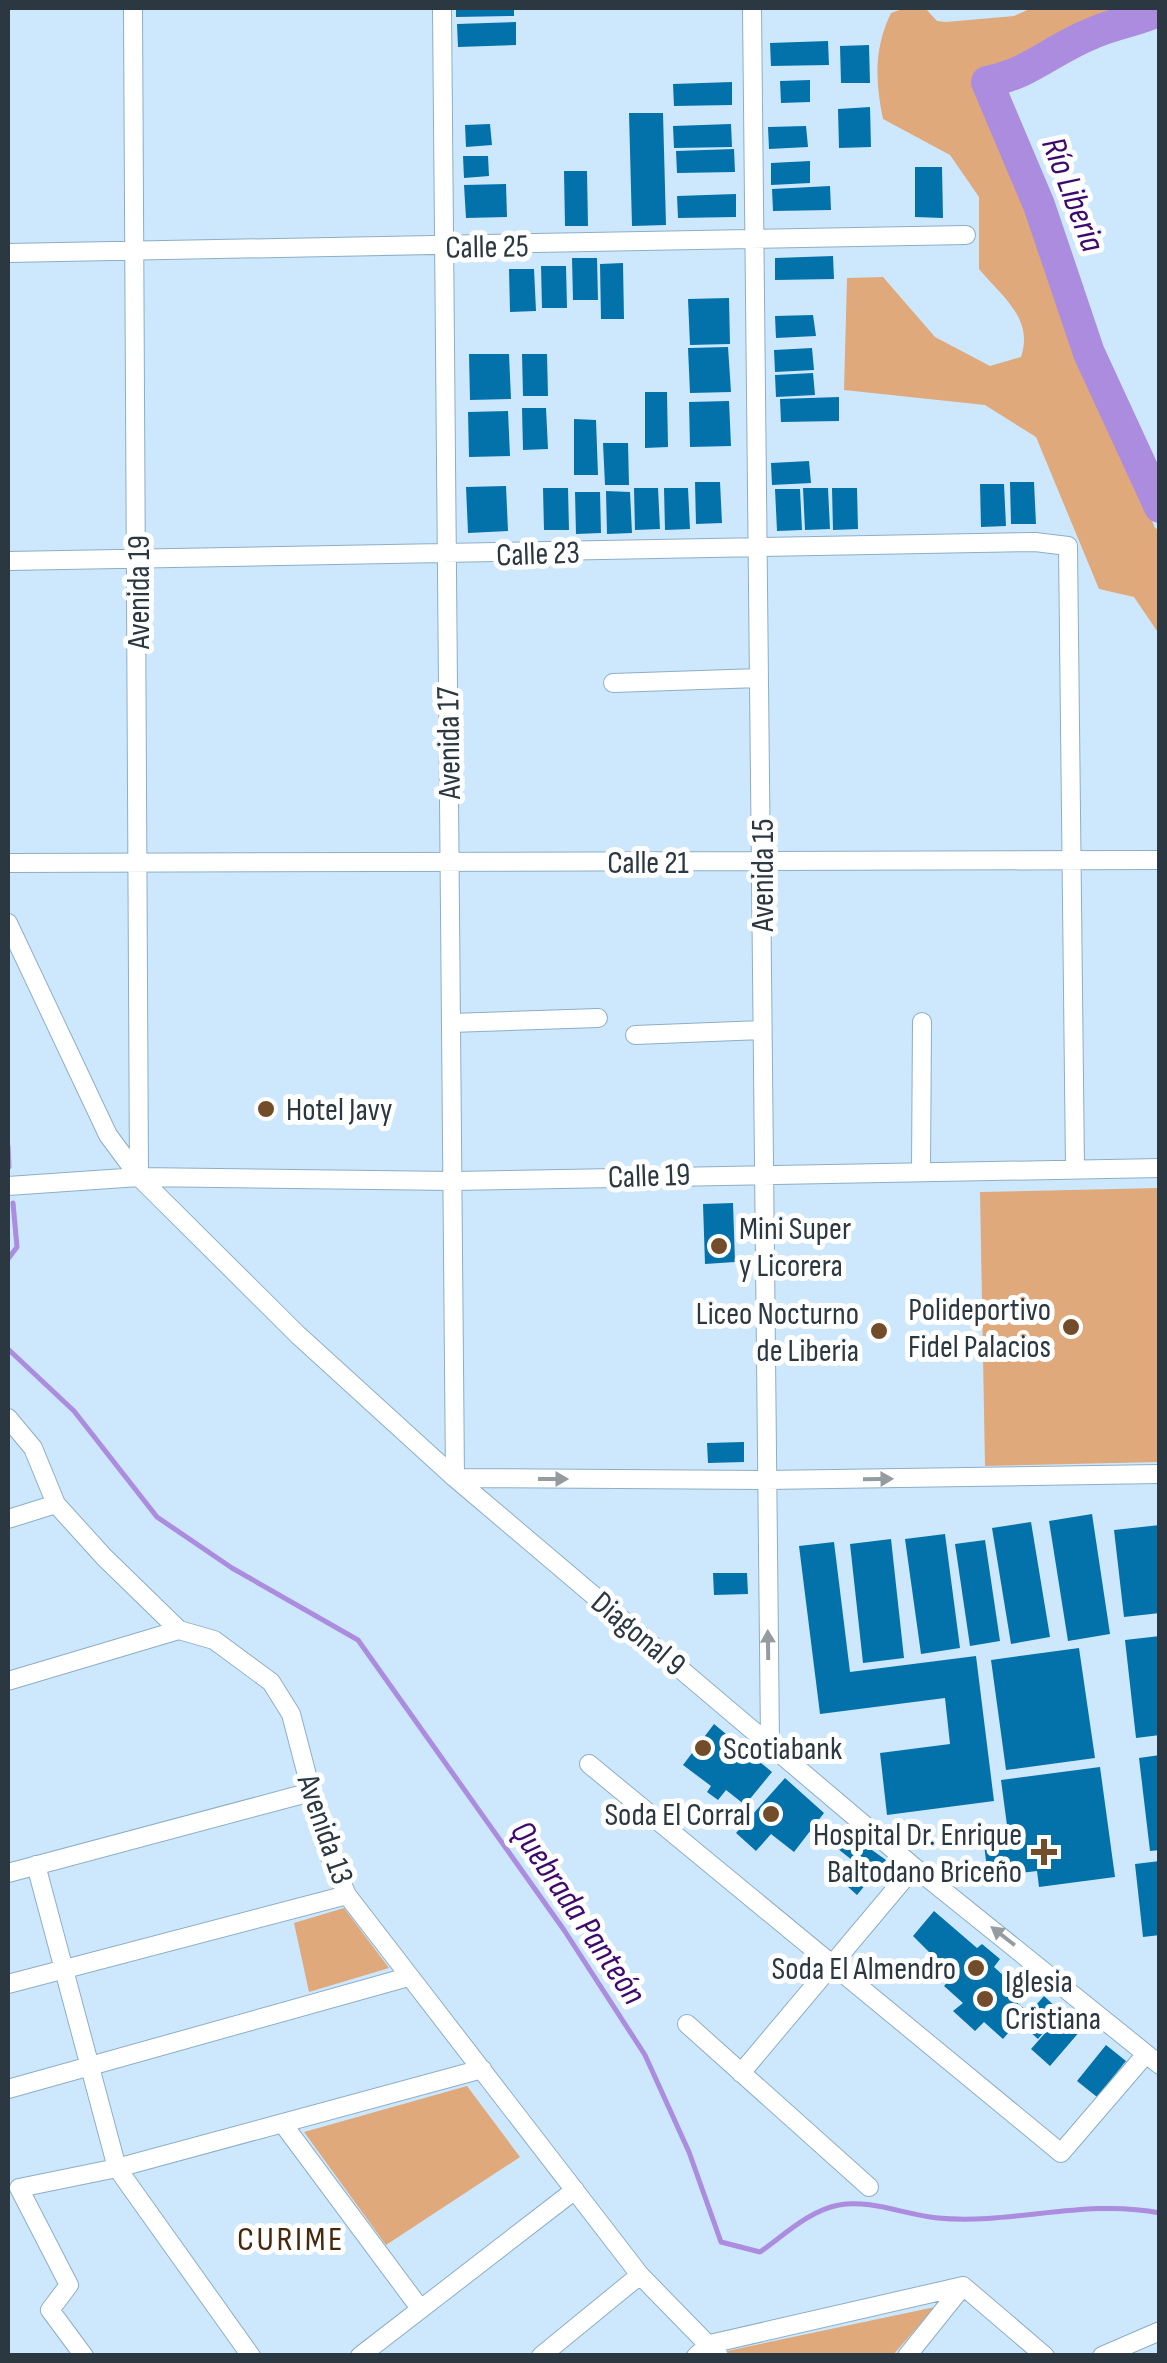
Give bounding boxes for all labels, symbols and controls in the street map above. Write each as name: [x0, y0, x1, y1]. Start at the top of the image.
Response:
water label: Río Liberia: [1031, 131, 1114, 258]
street label: Calle 25: [445, 227, 529, 268]
street label: Calle 23: [495, 534, 581, 575]
street label: Avenida 19: [120, 535, 159, 650]
street label: Avenida 17: [429, 686, 470, 801]
street label: Avenida 15: [744, 819, 783, 932]
street label: Calle 21: [607, 844, 689, 883]
place label: Hotel Javy: [286, 1091, 392, 1130]
marker: Hotel Javy: [255, 1098, 277, 1120]
street label: Calle 19: [607, 1156, 691, 1197]
place label: Mini Super y Licorera: [739, 1210, 851, 1286]
marker: Mini Super y Licorera: [708, 1235, 730, 1257]
place label: Polideportivo Fidel Palacios: [908, 1291, 1051, 1367]
place label: Liceo Nocturno de Liberia: [696, 1295, 859, 1371]
marker: Polideportivo Fidel Palacios: [1060, 1316, 1082, 1338]
marker: Liceo Nocturno de Liberia: [868, 1320, 890, 1342]
one-way arrow: [862, 1470, 894, 1486]
one-way arrow: [537, 1471, 569, 1487]
street label: Diagonal 9: [583, 1583, 693, 1685]
one-way arrow: [760, 1628, 776, 1660]
place label: Scotiabank: [723, 1730, 842, 1769]
marker: Scotiabank: [692, 1737, 714, 1759]
street label: Avenida 13: [287, 1769, 361, 1889]
place label: Soda El Corral: [604, 1796, 751, 1835]
marker: Soda El Corral: [760, 1803, 782, 1825]
water label: Quebrada Panteón: [500, 1813, 655, 2013]
place label: Hospital Dr. Enrique Baltodano Briceño: [813, 1816, 1022, 1892]
marker: Hospital Dr. Enrique Baltodano Briceño: [1031, 1839, 1057, 1865]
one-way arrow: [990, 1927, 1016, 1947]
place label: Soda El Almendro: [772, 1950, 956, 1989]
marker: Soda El Almendro: [965, 1957, 987, 1979]
place label: Iglesia Cristiana: [1005, 1963, 1101, 2039]
marker: Iglesia Cristiana: [974, 1988, 996, 2010]
district label: CURIME: [237, 2218, 345, 2261]

